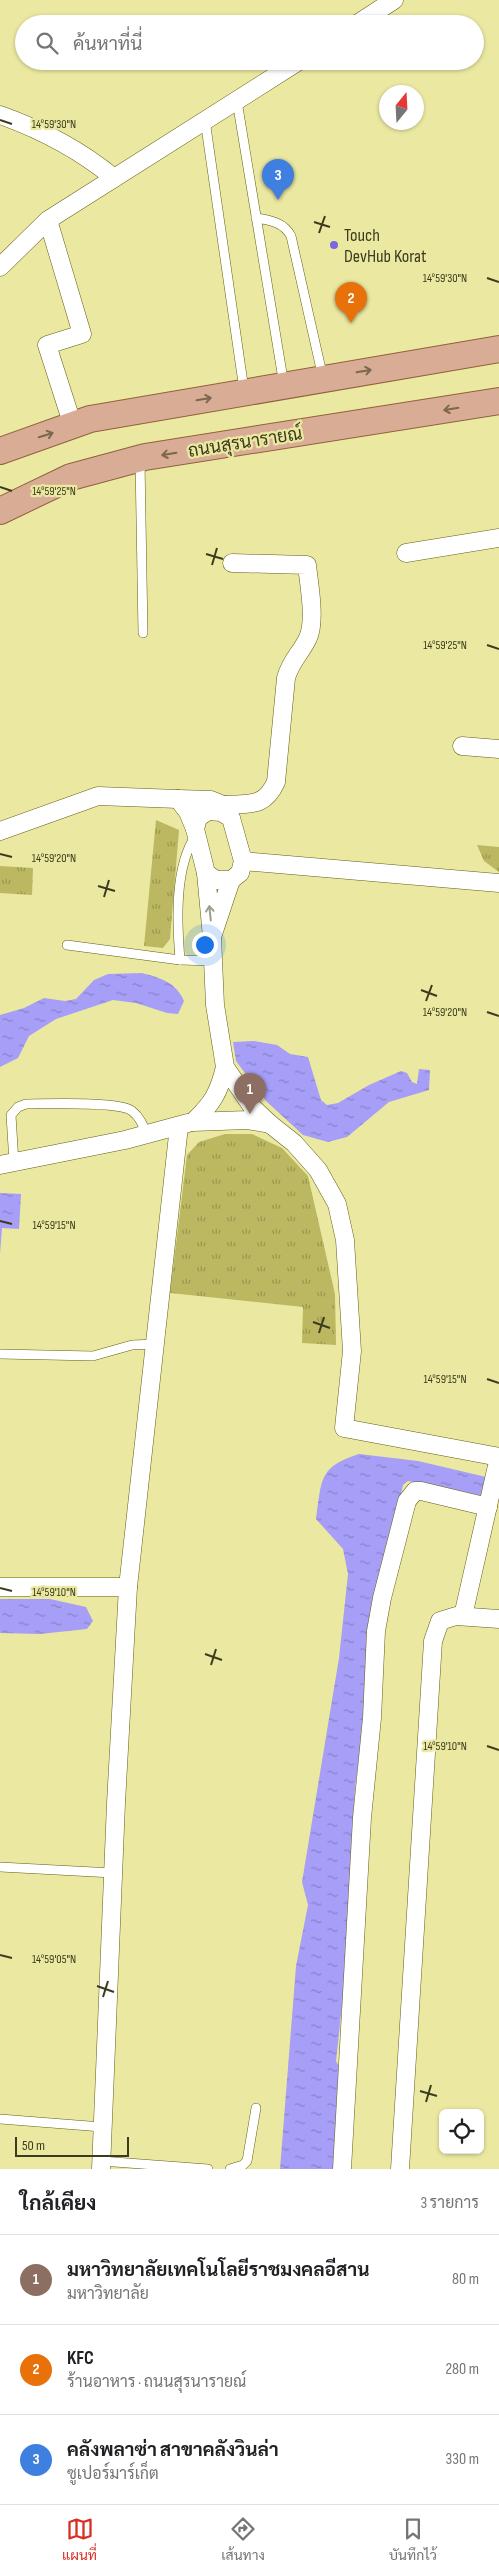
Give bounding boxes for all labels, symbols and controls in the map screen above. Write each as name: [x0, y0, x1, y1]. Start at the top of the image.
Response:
search box: [15, 15, 484, 70]
icon: search: [33, 29, 61, 57]
text: ค้นหาที่นี่: [73, 33, 142, 56]
north arrow: [379, 85, 424, 130]
text: 14°59'30"N: [32, 117, 76, 132]
pin: 3: [262, 159, 294, 200]
place label: Touch DevHub Korat: [344, 225, 427, 267]
marker: Touch DevHub Korat: [328, 239, 340, 251]
text: 14°59'30"N: [423, 271, 467, 286]
pin: 2: [335, 282, 367, 323]
one-way arrow: [356, 366, 372, 376]
one-way arrow: [196, 393, 212, 403]
one-way arrow: [443, 404, 459, 414]
street label: ถนนสุรนารายณ์: [186, 420, 304, 463]
one-way arrow: [38, 429, 54, 439]
one-way arrow: [162, 449, 178, 459]
text: 14°59'25"N: [32, 484, 76, 499]
text: 14°59'25"N: [423, 638, 467, 653]
text: 14°59'20"N: [32, 851, 76, 866]
one-way arrow: [205, 905, 214, 921]
your location: [192, 932, 218, 958]
text: 14°59'20"N: [423, 1005, 467, 1020]
pin: 1: [234, 1073, 266, 1114]
text: 14°59'15"N: [33, 1218, 76, 1233]
text: 14°59'15"N: [424, 1372, 467, 1387]
text: 14°59'10"N: [32, 1585, 76, 1600]
text: 14°59'10"N: [423, 1739, 467, 1754]
text: 14°59'05"N: [32, 1952, 76, 1967]
map controls: [439, 2109, 484, 2154]
button: locate: [439, 2109, 484, 2154]
scale bar: [15, 2134, 129, 2157]
text: 50 m: [22, 2137, 45, 2154]
text: ใกล้เคียง: [20, 2191, 96, 2216]
text: 3 รายการ: [420, 2194, 479, 2213]
text: มหาวิทยาลัยเทคโนโลยีราชมงคลอีสาน: [67, 2259, 369, 2282]
text: 1: [33, 2270, 39, 2289]
text: 80 m: [452, 2270, 479, 2289]
text: มหาวิทยาลัย: [67, 2285, 149, 2304]
text: KFC: [67, 2347, 94, 2370]
text: 2: [32, 2360, 40, 2379]
text: 280 m: [445, 2360, 479, 2379]
text: ร้านอาหาร · ถนนสุรนารายณ์: [67, 2373, 246, 2392]
text: คลังพลาซ่า สาขาคลังวินล่า: [67, 2439, 279, 2462]
text: 3: [32, 2450, 40, 2469]
text: 330 m: [446, 2450, 479, 2469]
text: ซูเปอร์มาร์เก็ต: [67, 2465, 159, 2484]
tab: แผนที่: [62, 2515, 97, 2564]
tab: เส้นทาง: [221, 2515, 265, 2564]
tab: บันทึกไว้: [389, 2515, 437, 2564]

